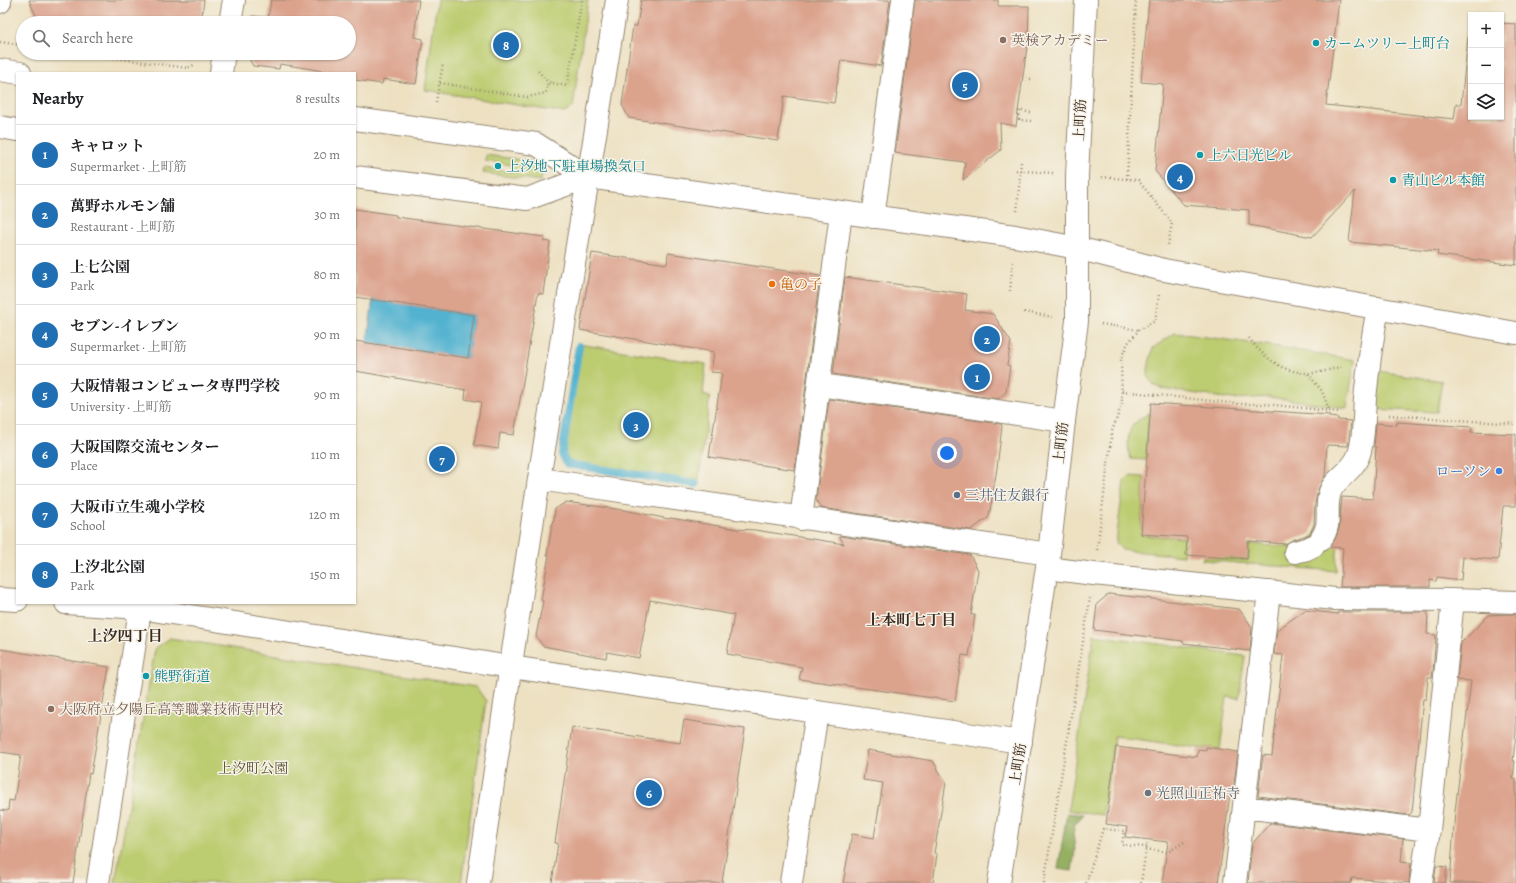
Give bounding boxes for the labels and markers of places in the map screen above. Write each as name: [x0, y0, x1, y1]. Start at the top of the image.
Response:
pin: 8: [493, 30, 519, 60]
place label: 英検アカデミー: [1011, 31, 1109, 50]
place label: カームツリー上町台: [1324, 34, 1450, 53]
marker: 英検アカデミー: [998, 35, 1008, 45]
marker: カームツリー上町台: [1311, 38, 1321, 48]
pin: 5: [952, 70, 978, 100]
place label: 上六日光ビル: [1208, 146, 1292, 165]
marker: 上六日光ビル: [1195, 150, 1205, 160]
place label: 上汐地下駐車場換気口: [506, 157, 646, 176]
marker: 上汐地下駐車場換気口: [493, 161, 503, 171]
pin: 4: [1167, 162, 1193, 192]
place label: 青山ビル本館: [1401, 171, 1485, 190]
marker: 青山ビル本館: [1388, 175, 1398, 185]
place label: 亀の子: [780, 275, 822, 294]
marker: 亀の子: [767, 279, 777, 289]
pin: 2: [974, 324, 1000, 354]
pin: 1: [964, 362, 990, 392]
pin: 3: [623, 410, 649, 440]
pin: 7: [429, 444, 455, 474]
place label: ローソン: [1436, 462, 1491, 481]
marker: ローソン: [1494, 466, 1504, 476]
place label: 三井住友銀行: [965, 486, 1049, 505]
marker: 三井住友銀行: [952, 490, 962, 500]
place label: 熊野街道: [154, 667, 210, 686]
marker: 熊野街道: [141, 671, 151, 681]
place label: 大阪府立夕陽丘高等職業技術専門校: [59, 700, 283, 719]
marker: 大阪府立夕陽丘高等職業技術専門校: [46, 704, 56, 714]
pin: 6: [636, 778, 662, 808]
place label: 光照山正祐寺: [1156, 784, 1240, 803]
marker: 光照山正祐寺: [1143, 788, 1153, 798]

